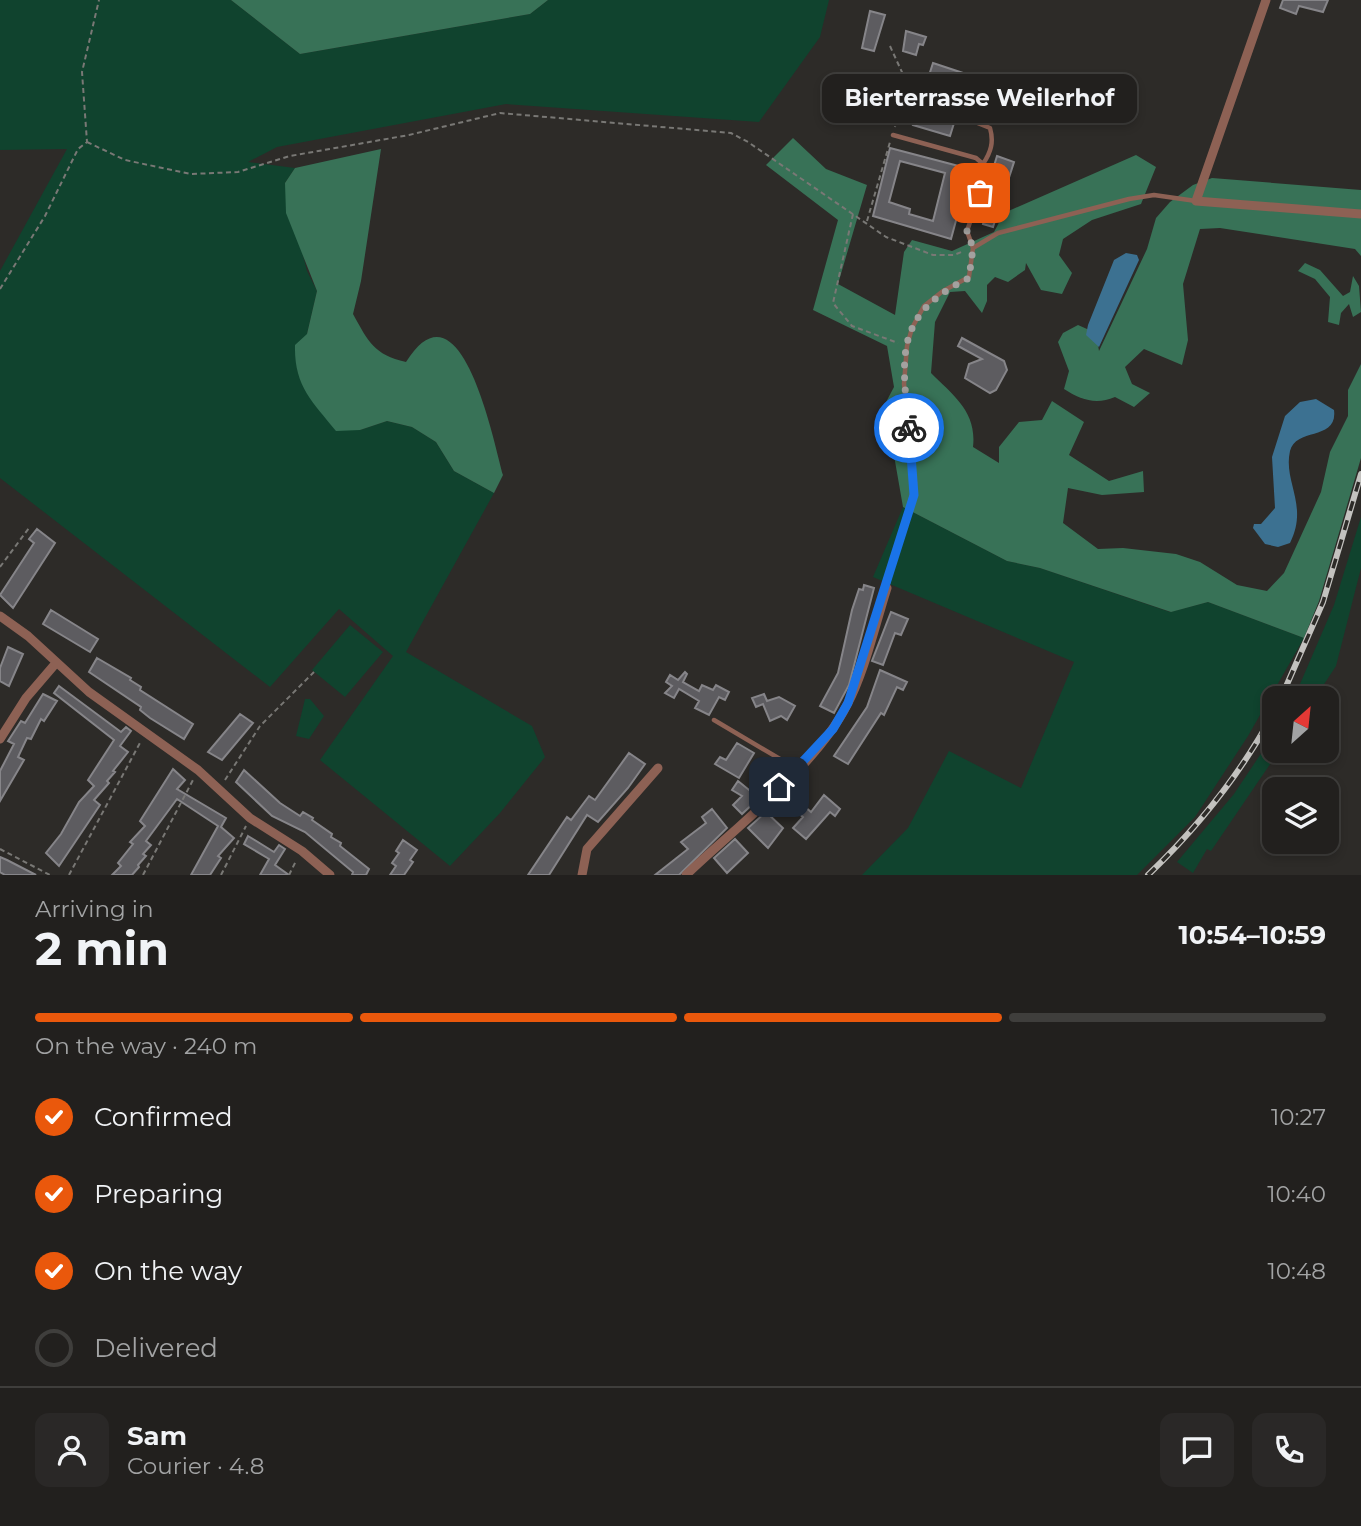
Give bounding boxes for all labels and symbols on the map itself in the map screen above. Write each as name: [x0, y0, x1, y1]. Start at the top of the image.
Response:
callout: Bierterrasse Weilerhof: [822, 74, 1138, 123]
pin: [950, 163, 1010, 223]
courier: [874, 393, 944, 463]
north arrow: [1262, 686, 1339, 763]
pin: [749, 757, 809, 817]

